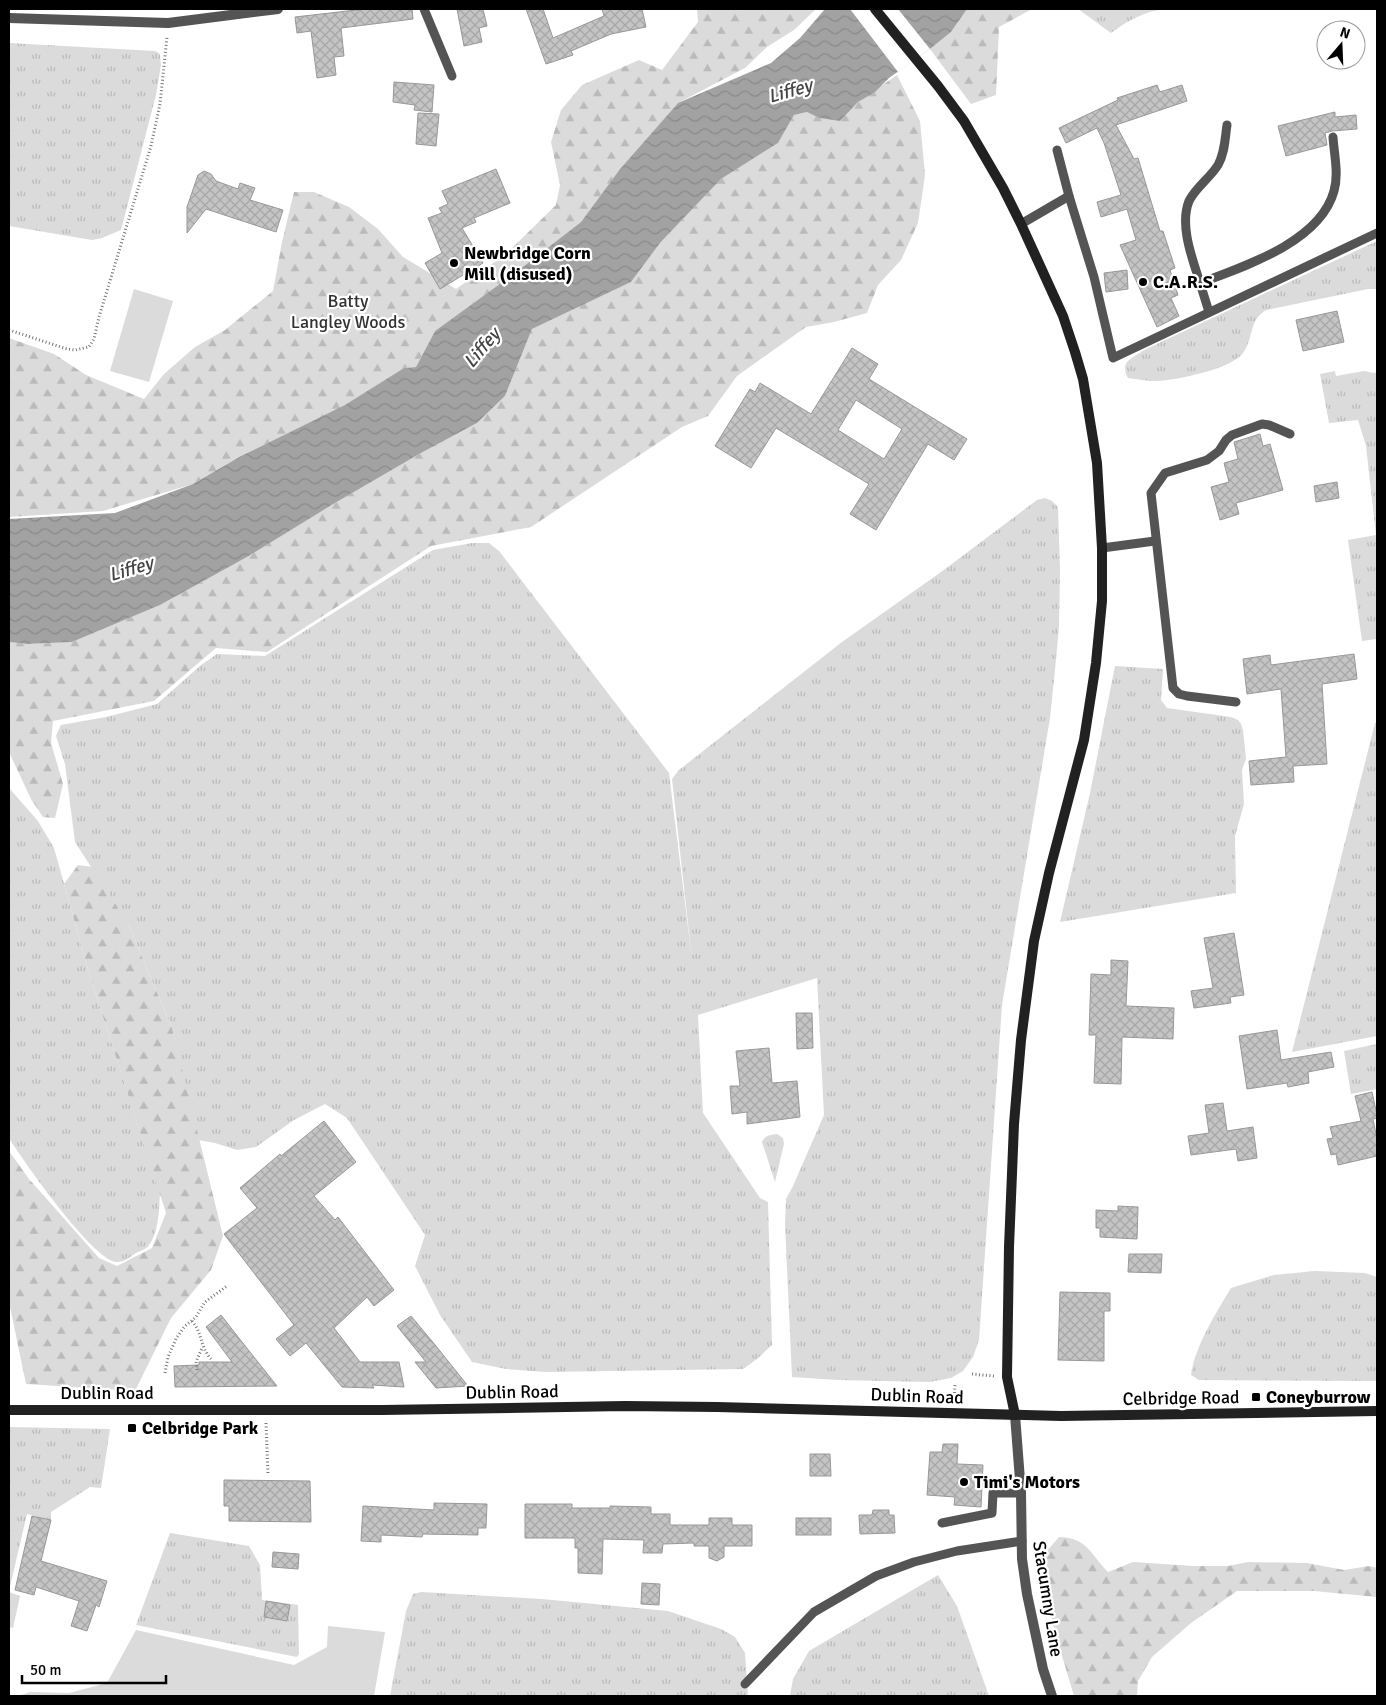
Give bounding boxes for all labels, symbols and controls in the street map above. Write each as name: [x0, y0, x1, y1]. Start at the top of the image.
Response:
north arrow: [1316, 20, 1366, 70]
text: N: [1338, 24, 1352, 43]
water label: Liffey: [765, 73, 817, 109]
place label: Newbridge Corn Mill (disused): [464, 242, 591, 285]
marker: Newbridge Corn Mill (disused): [448, 257, 460, 269]
place label: C.A.R.S.: [1153, 271, 1218, 293]
marker: C.A.R.S.: [1137, 276, 1149, 288]
park label: Batty Langley Woods: [291, 290, 405, 333]
water label: Liffey: [458, 322, 507, 373]
water label: Liffey: [106, 550, 158, 587]
street label: Dublin Road: [465, 1380, 559, 1404]
street label: Dublin Road: [60, 1382, 154, 1404]
street label: Dublin Road: [870, 1383, 964, 1409]
street label: Celbridge Road: [1122, 1386, 1240, 1410]
place label: Coneyburrow: [1266, 1386, 1371, 1408]
marker: Coneyburrow: [1250, 1391, 1262, 1403]
place label: Celbridge Park: [142, 1417, 259, 1439]
marker: Celbridge Park: [126, 1422, 138, 1434]
place label: Timi's Motors: [974, 1471, 1080, 1493]
marker: Timi's Motors: [958, 1476, 970, 1488]
street label: Stacumny Lane: [1028, 1539, 1068, 1659]
scale bar: [22, 1652, 166, 1684]
text: 50 m: [30, 1661, 61, 1679]

